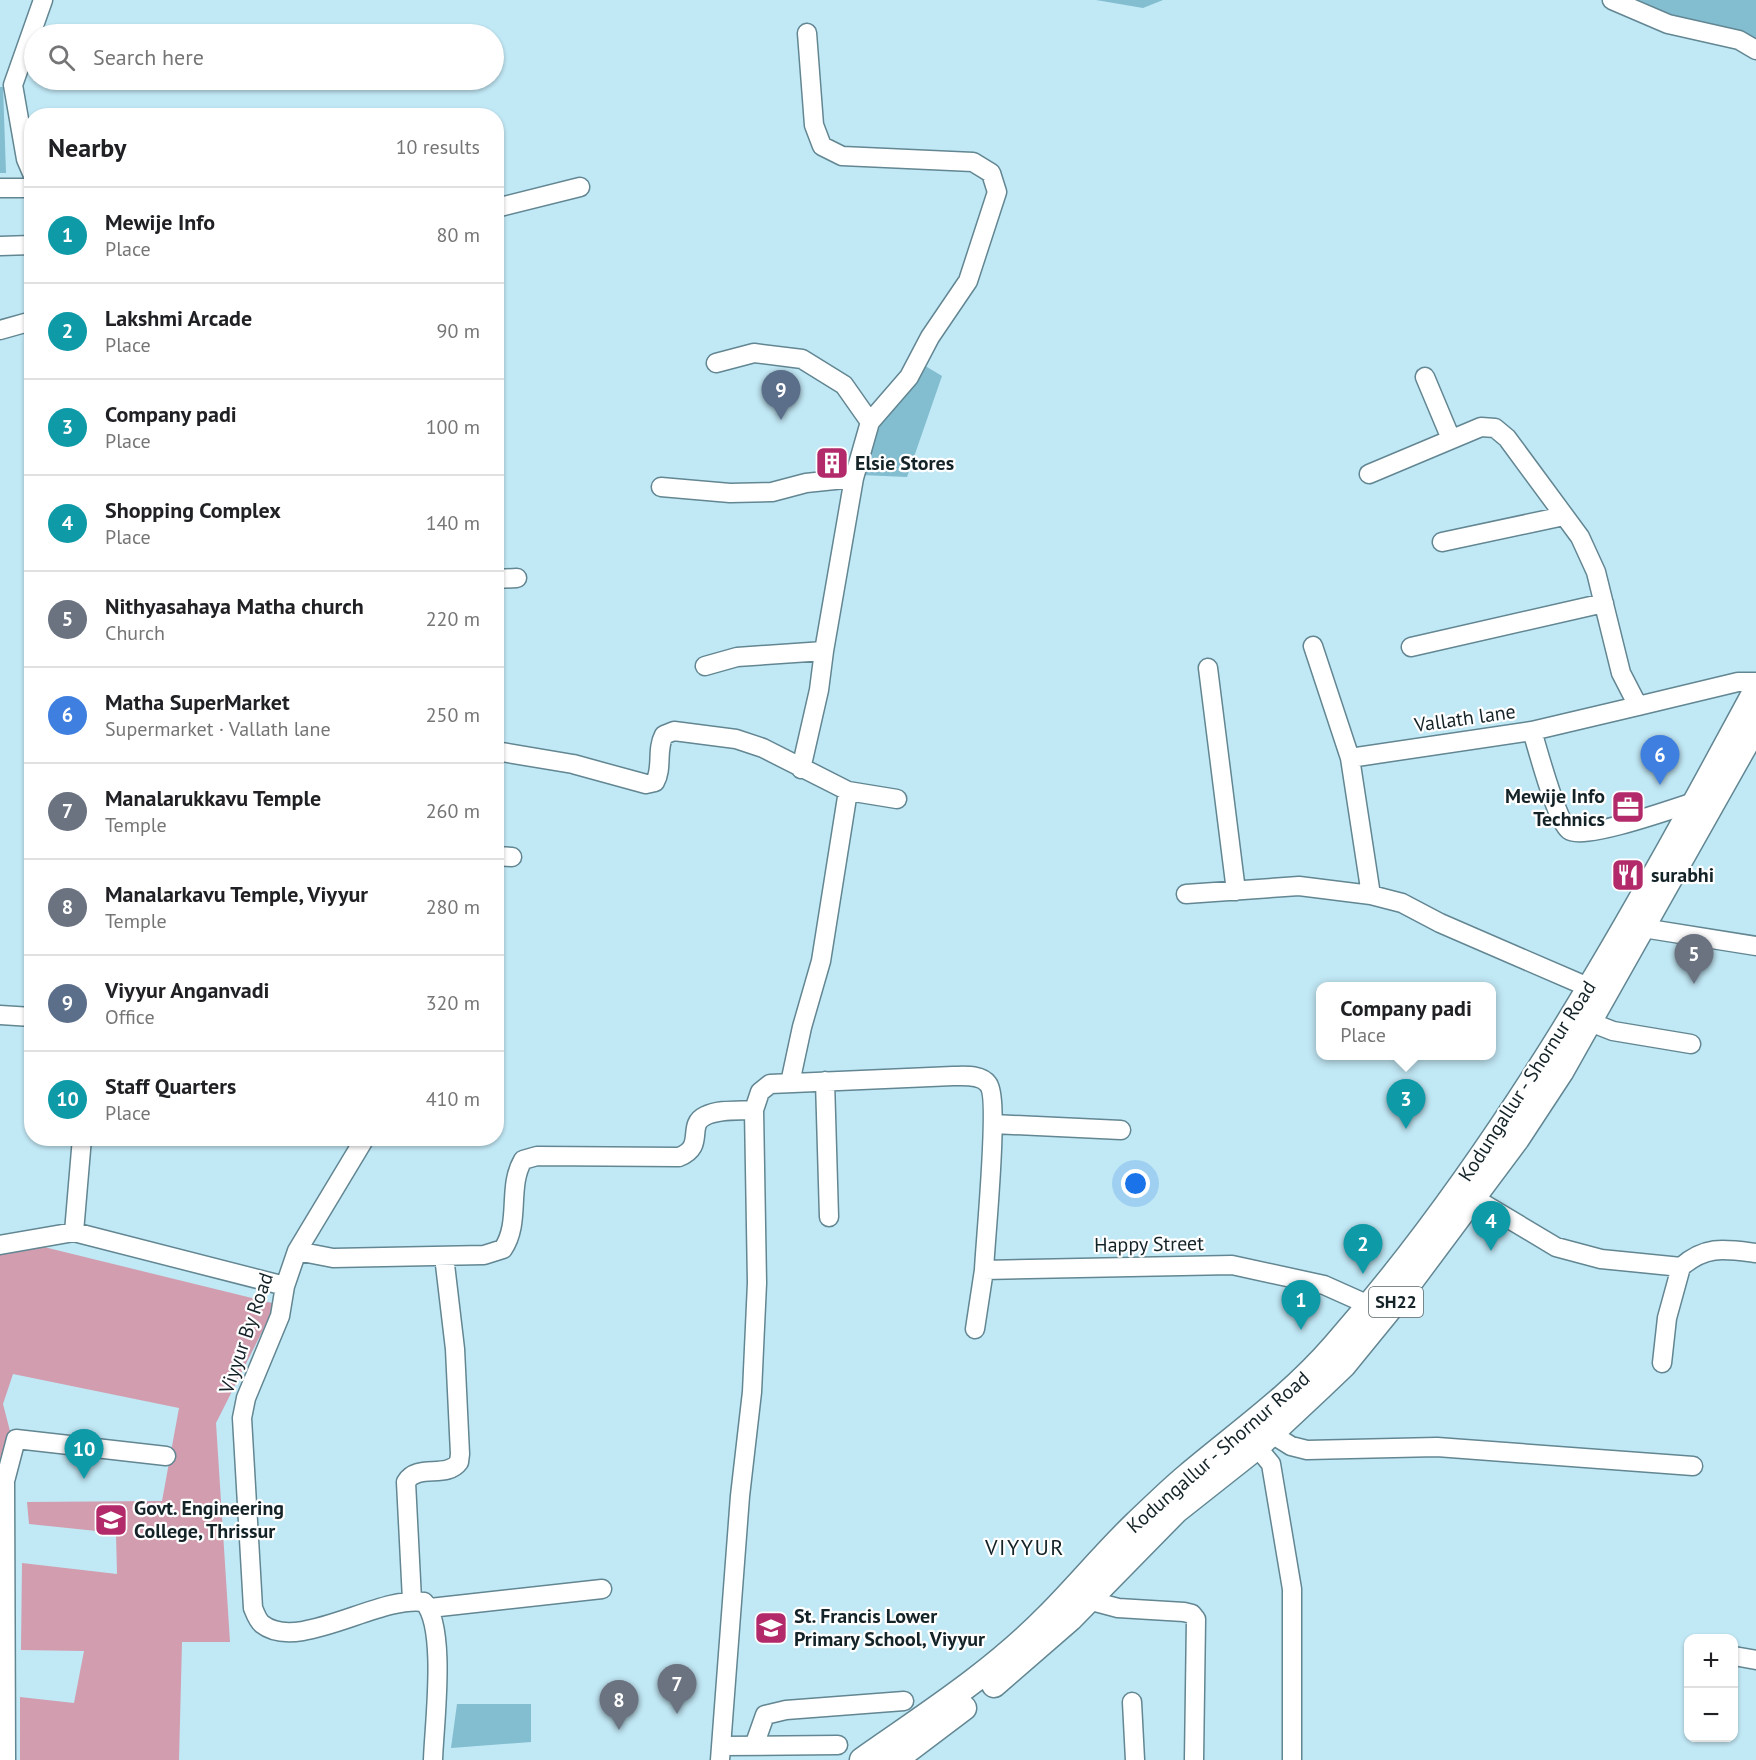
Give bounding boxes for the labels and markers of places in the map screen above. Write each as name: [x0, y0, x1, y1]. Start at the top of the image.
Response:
pin: 9: [762, 370, 800, 420]
building icon: Elsie Stores: [814, 445, 850, 481]
place label: Elsie Stores: [855, 450, 954, 476]
pin: 6: [1640, 736, 1680, 785]
place label: Mewije Info Technics: [1505, 783, 1605, 832]
office icon: Mewije Info Technics: [1610, 789, 1646, 825]
restaurant icon: surabhi: [1610, 857, 1646, 893]
place label: surabhi: [1651, 862, 1714, 888]
pin: 5: [1674, 934, 1714, 984]
pin: 3: [1386, 1080, 1426, 1129]
pin: 4: [1472, 1202, 1510, 1251]
pin: 2: [1344, 1224, 1382, 1274]
pin: 1: [1282, 1280, 1320, 1330]
pin: 10: [64, 1430, 104, 1479]
place label: Govt. Engineering College, Thrissur: [134, 1495, 284, 1544]
school or university icon: Govt. Engineering College, Thrissur: [93, 1502, 129, 1538]
place label: St. Francis Lower Primary School, Viyyur: [794, 1603, 985, 1652]
school or university icon: St. Francis Lower Primary School, Viyyur: [753, 1610, 789, 1646]
pin: 7: [658, 1664, 696, 1714]
pin: 8: [600, 1680, 638, 1730]

